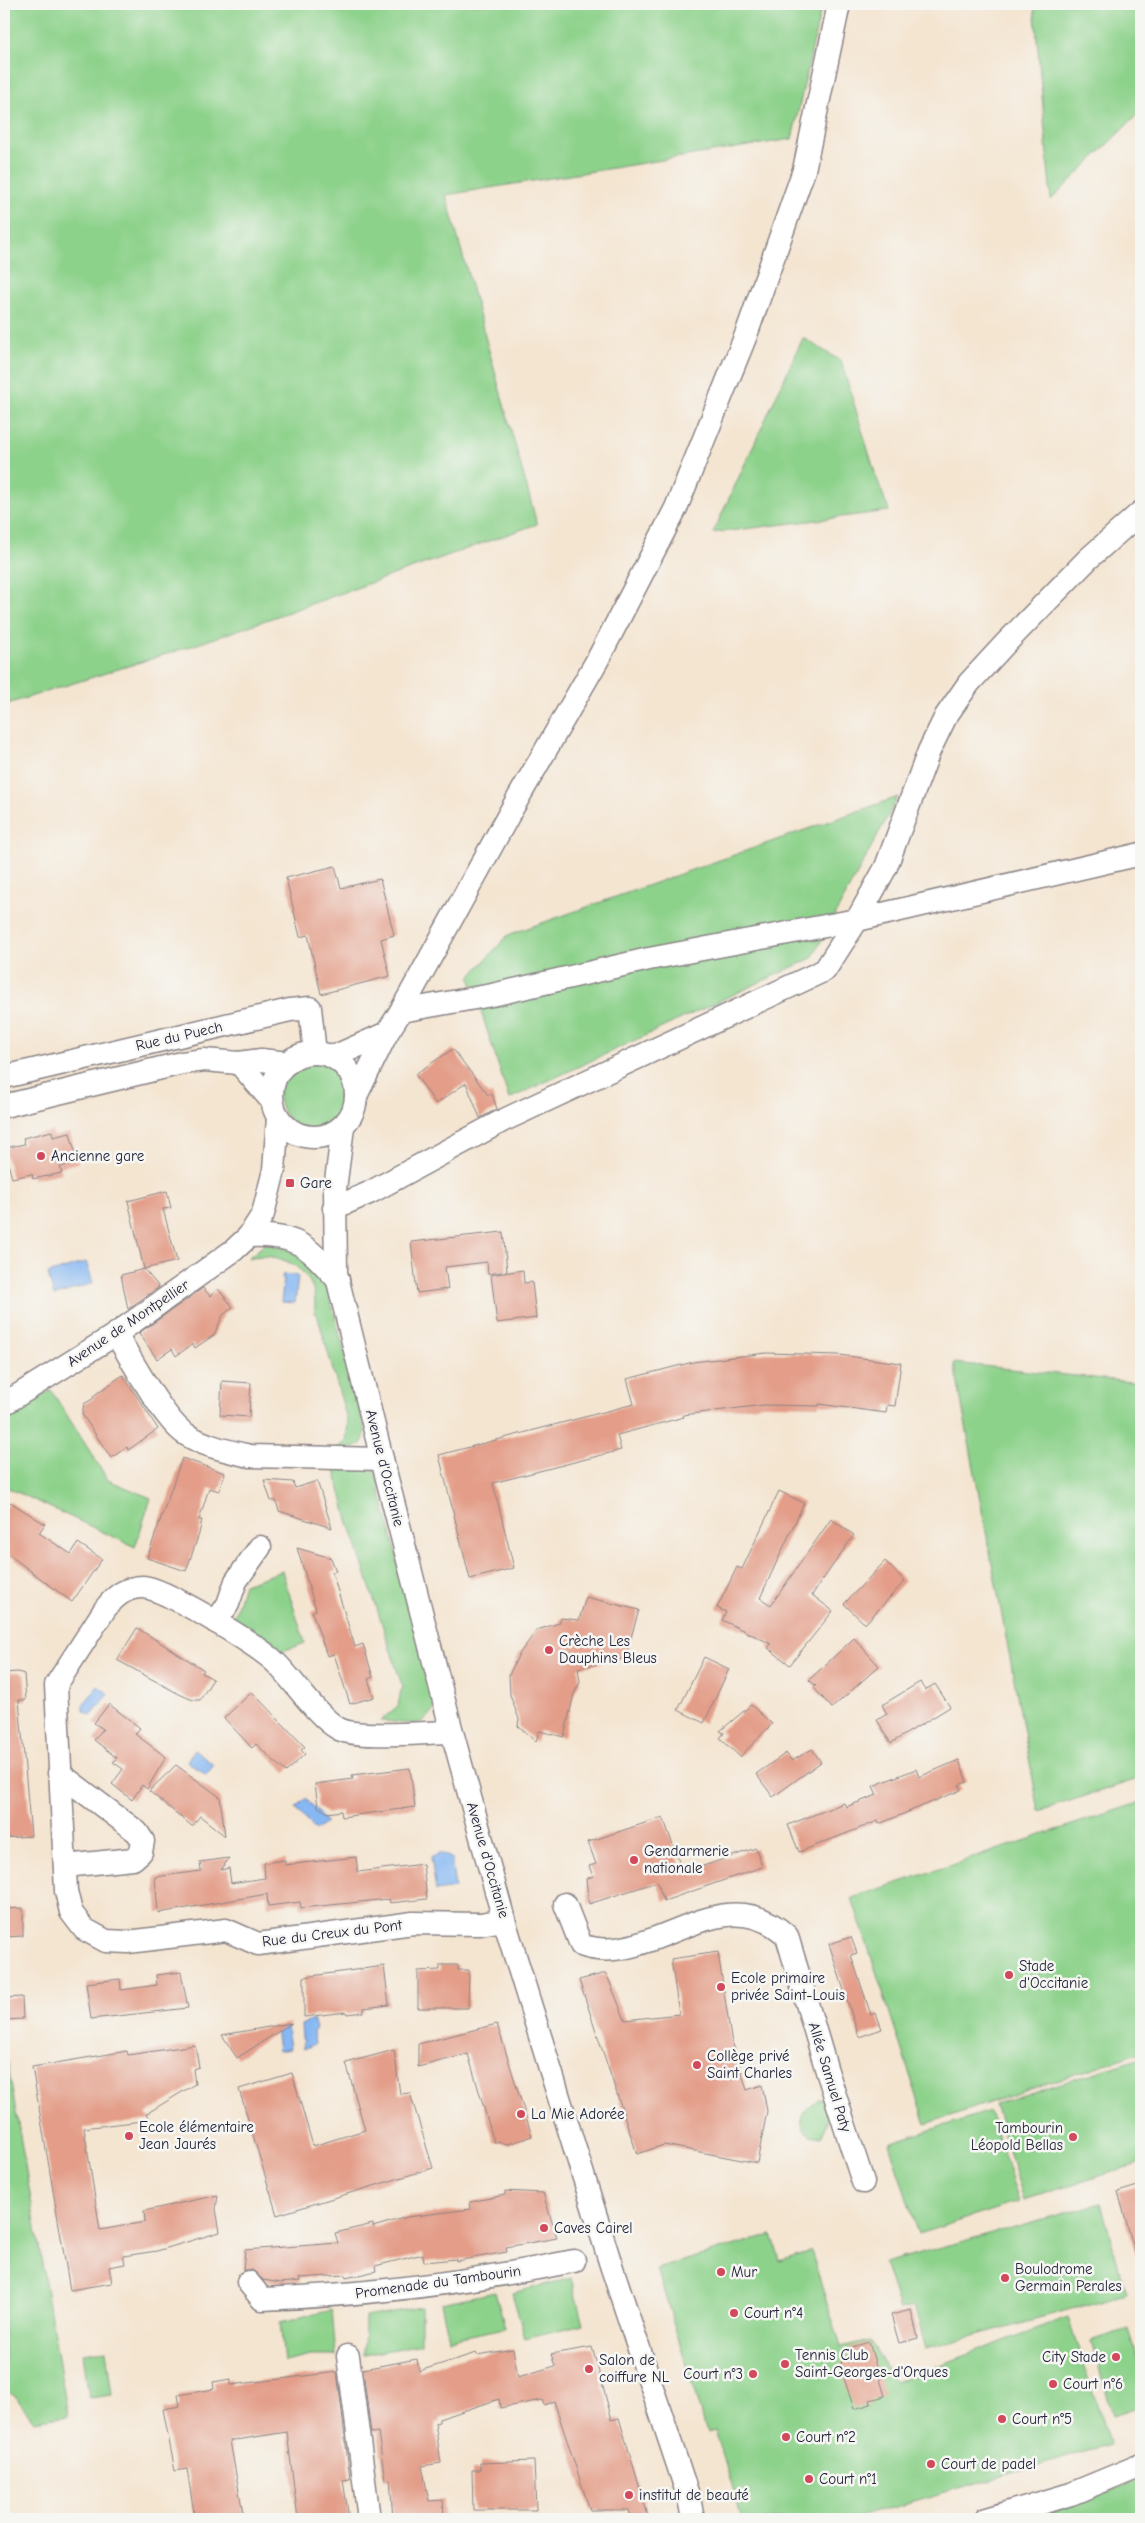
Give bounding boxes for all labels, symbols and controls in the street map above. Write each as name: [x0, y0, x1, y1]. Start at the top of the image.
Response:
street label: Rue du Puech: [134, 1017, 224, 1055]
place label: Ancienne gare: [51, 1147, 145, 1165]
marker: Ancienne gare: [35, 1150, 47, 1162]
place label: Gare: [300, 1174, 332, 1192]
marker: Gare: [284, 1177, 296, 1189]
street label: Avenue de Montpellier: [64, 1275, 192, 1370]
street label: Avenue d'Occitanie: [362, 1408, 408, 1529]
place label: Crèche Les Dauphins Bleus: [559, 1632, 657, 1667]
marker: Crèche Les Dauphins Bleus: [543, 1644, 555, 1656]
street label: Avenue d'Occitanie: [463, 1800, 513, 1921]
place label: Gendarmerie nationale: [644, 1842, 729, 1877]
marker: Gendarmerie nationale: [628, 1854, 640, 1866]
street label: Rue du Creux du Pont: [261, 1915, 404, 1951]
place label: Stade d'Occitanie: [1019, 1957, 1089, 1992]
place label: Ecole primaire privée Saint-Louis: [731, 1969, 845, 2004]
marker: Stade d'Occitanie: [1003, 1969, 1015, 1981]
marker: Ecole primaire privée Saint-Louis: [715, 1981, 727, 1993]
street label: Allée Samuel Paty: [805, 2020, 855, 2134]
place label: Collège privé Saint Charles: [707, 2047, 792, 2082]
marker: Collège privé Saint Charles: [691, 2059, 703, 2071]
place label: La Mie Adorée: [531, 2105, 625, 2123]
marker: La Mie Adorée: [515, 2108, 527, 2120]
place label: Ecole élémentaire Jean Jaurés: [139, 2118, 254, 2153]
place label: Tambourin Léopold Bellas: [971, 2119, 1063, 2154]
marker: Ecole élémentaire Jean Jaurés: [123, 2130, 135, 2142]
marker: Tambourin Léopold Bellas: [1067, 2131, 1079, 2143]
place label: Caves Cairel: [554, 2219, 633, 2237]
marker: Caves Cairel: [538, 2222, 550, 2234]
place label: Boulodrome Germain Perales: [1015, 2260, 1122, 2295]
street label: Promenade du Tambourin: [354, 2261, 522, 2303]
place label: Mur: [731, 2263, 757, 2281]
marker: Mur: [715, 2266, 727, 2278]
marker: Boulodrome Germain Perales: [999, 2272, 1011, 2284]
place label: Court n°4: [744, 2304, 803, 2322]
marker: Court n°4: [728, 2307, 740, 2319]
place label: Tennis Club Saint-Georges-d'Orques: [795, 2346, 948, 2381]
place label: City Stade: [1042, 2348, 1106, 2366]
place label: Salon de coiffure NL: [599, 2351, 670, 2386]
marker: City Stade: [1110, 2351, 1122, 2363]
marker: Tennis Club Saint-Georges-d'Orques: [779, 2358, 791, 2370]
marker: Salon de coiffure NL: [583, 2363, 595, 2375]
place label: Court n°3: [683, 2365, 743, 2383]
marker: Court n°3: [747, 2368, 759, 2380]
place label: Court n°6: [1063, 2375, 1123, 2393]
marker: Court n°6: [1047, 2378, 1059, 2390]
place label: Court n°5: [1012, 2410, 1072, 2428]
marker: Court n°5: [996, 2413, 1008, 2425]
place label: Court n°2: [796, 2428, 856, 2446]
marker: Court n°2: [780, 2431, 792, 2443]
place label: Court de padel: [941, 2455, 1036, 2473]
marker: Court de padel: [925, 2458, 937, 2470]
place label: Court n°1: [819, 2470, 877, 2488]
marker: Court n°1: [803, 2473, 815, 2485]
place label: institut de beauté: [639, 2486, 749, 2504]
marker: institut de beauté: [623, 2489, 635, 2501]

